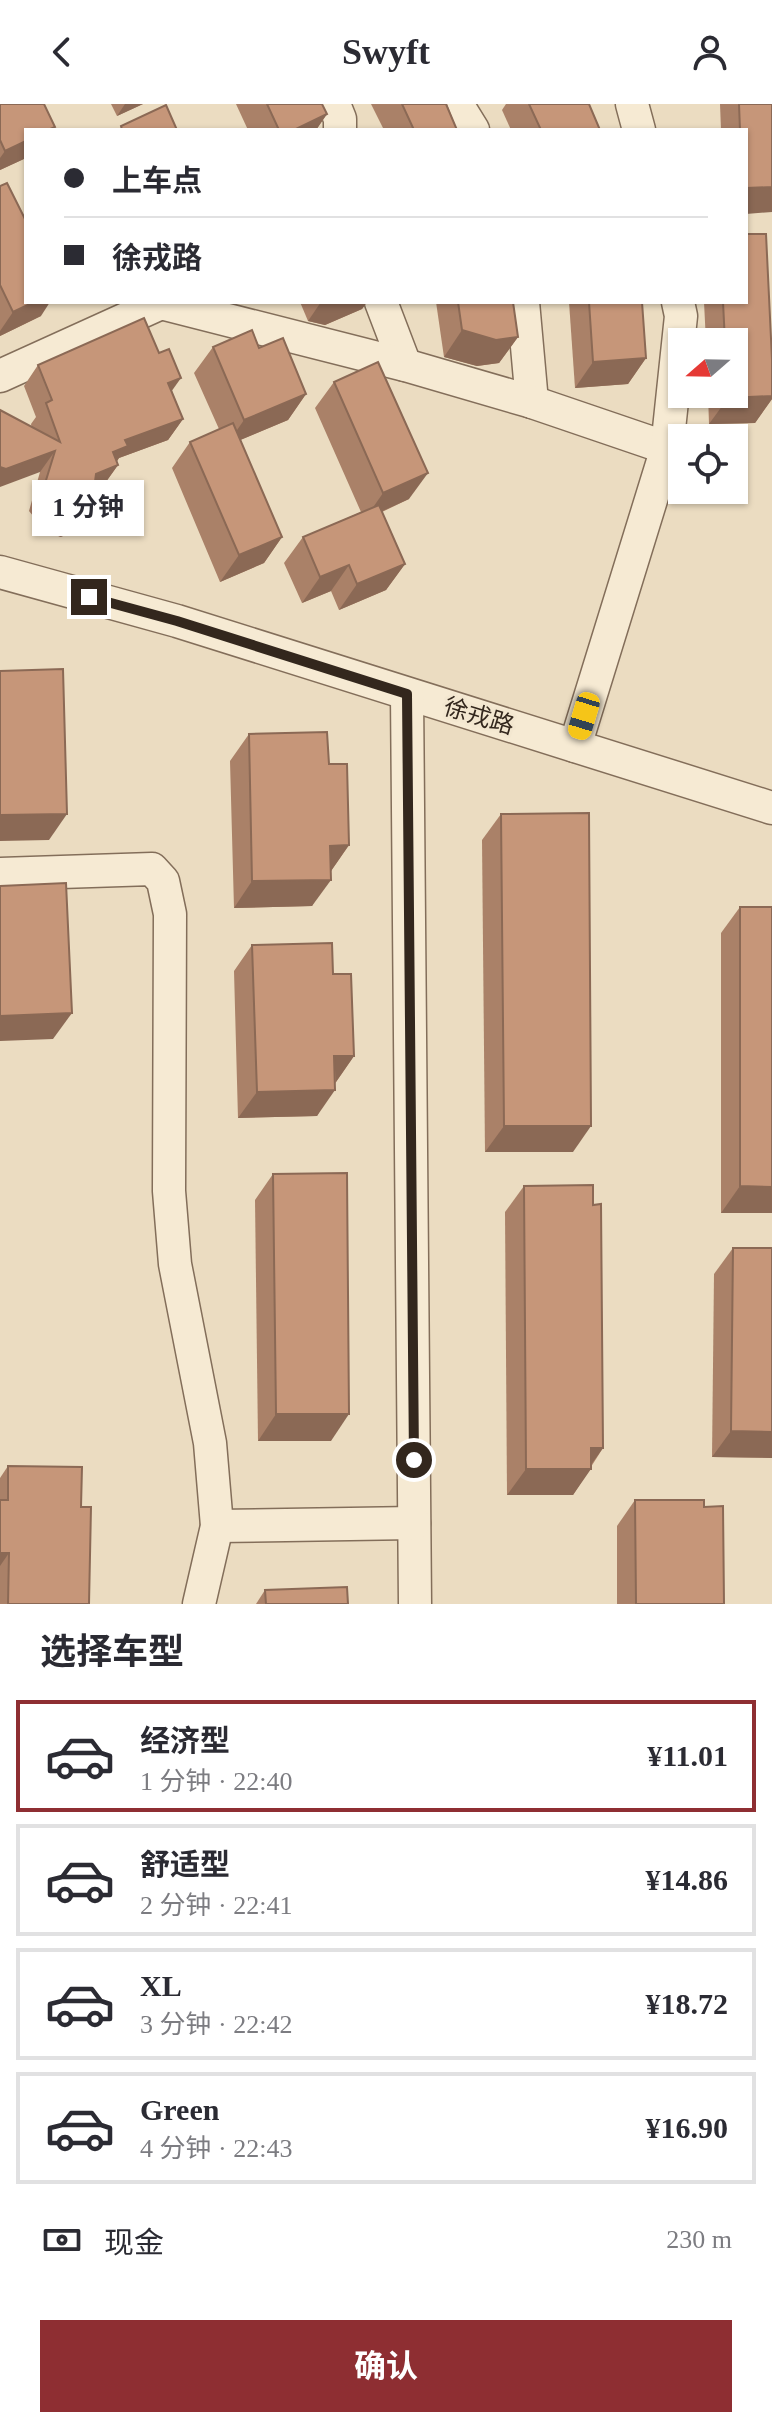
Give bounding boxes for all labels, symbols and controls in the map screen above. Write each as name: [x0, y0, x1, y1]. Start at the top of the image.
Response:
icon: back: [40, 30, 84, 74]
icon: person: [688, 30, 732, 74]
text: Swyft: [342, 32, 430, 72]
text: 上车点: [112, 164, 202, 197]
text: 徐戎路: [112, 241, 202, 274]
north arrow: [668, 328, 748, 408]
map controls: [668, 328, 748, 504]
button: locate: [668, 424, 748, 504]
callout: 1 分钟: [33, 481, 145, 537]
text: 1 分钟: [52, 493, 124, 522]
route end: [71, 579, 107, 615]
car: [566, 690, 602, 742]
street label: 徐戎路: [441, 693, 517, 739]
route start: [396, 1442, 432, 1478]
text: 选择车型: [40, 1632, 184, 1672]
icon: car: [44, 1720, 116, 1792]
text: 经济型: [140, 1724, 230, 1757]
text: ¥11.01: [647, 1739, 728, 1772]
text: 1 分钟 · 22:40: [140, 1767, 292, 1796]
icon: car: [44, 1844, 116, 1916]
text: 舒适型: [140, 1848, 230, 1881]
text: ¥14.86: [646, 1863, 728, 1896]
text: 2 分钟 · 22:41: [140, 1891, 292, 1920]
icon: car: [44, 1968, 116, 2040]
text: XL: [140, 1969, 182, 2002]
text: ¥18.72: [646, 1987, 728, 2020]
text: 3 分钟 · 22:42: [140, 2010, 292, 2039]
icon: car: [44, 2092, 116, 2164]
text: Green: [140, 2093, 219, 2126]
text: ¥16.90: [646, 2111, 728, 2144]
text: 4 分钟 · 22:43: [140, 2134, 292, 2163]
icon: cash: [40, 2218, 84, 2262]
text: 230 m: [666, 2225, 732, 2254]
text: 现金: [104, 2226, 164, 2259]
button: 确认: [40, 2320, 732, 2412]

